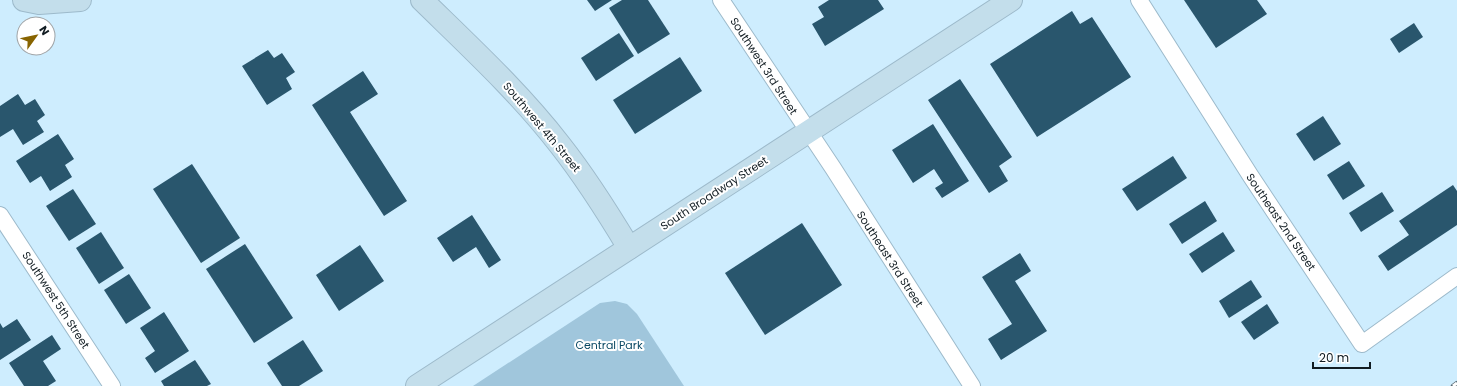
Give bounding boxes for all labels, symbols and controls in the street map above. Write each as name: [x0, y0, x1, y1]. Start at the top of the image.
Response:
street label: Southwest 3rd Street: [726, 14, 802, 118]
north arrow: [16, 16, 56, 56]
text: N: [35, 23, 53, 38]
street label: Southwest 4th Street: [499, 78, 585, 176]
street label: South Broadway Street: [657, 152, 771, 234]
street label: Southeast 2nd Street: [1242, 170, 1320, 274]
street label: Southeast 3rd Street: [853, 208, 927, 310]
street label: Southwest 5th Street: [18, 248, 94, 352]
park label: Central Park: [575, 337, 643, 353]
scale bar: [1313, 344, 1370, 370]
text: 20 m: [1319, 349, 1349, 366]

